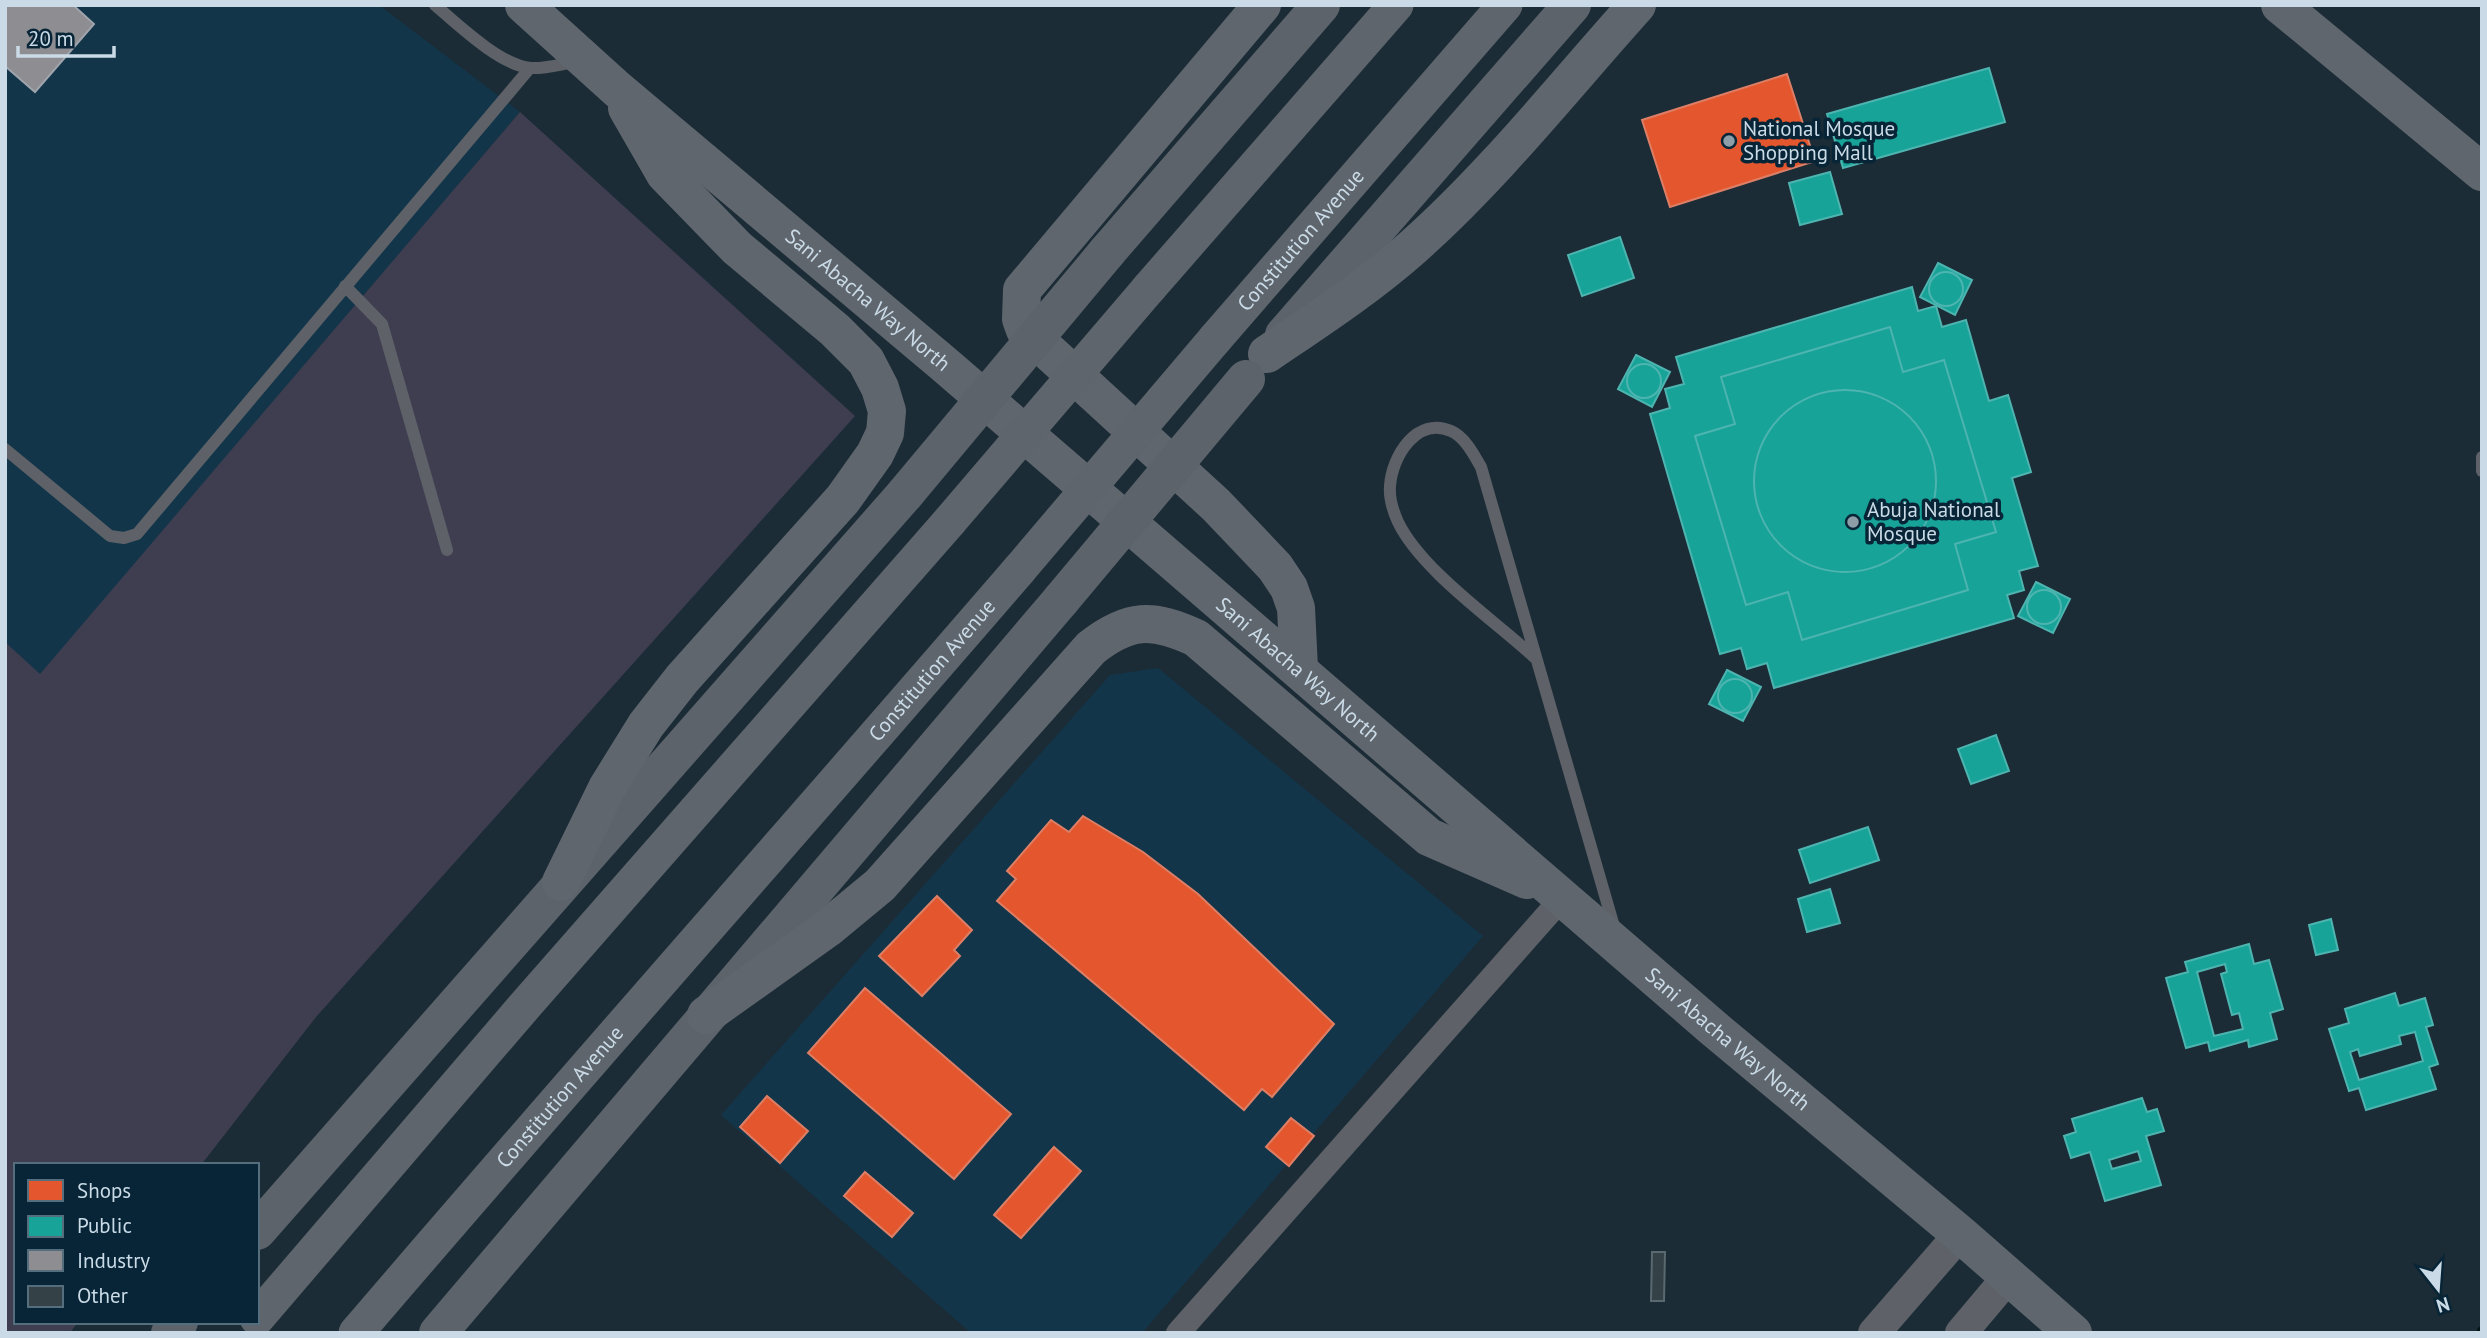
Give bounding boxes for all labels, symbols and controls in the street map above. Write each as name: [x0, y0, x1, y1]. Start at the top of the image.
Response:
scale bar: [18, 14, 114, 58]
text: 20 m: [28, 25, 74, 52]
place label: National Mosque Shopping Mall: [1743, 115, 1895, 166]
marker: National Mosque Shopping Mall: [1721, 133, 1737, 149]
street label: Constitution Avenue: [1231, 163, 1370, 317]
street label: Sani Abacha Way North: [780, 222, 956, 377]
place label: Abuja National Mosque: [1867, 496, 2000, 547]
marker: Abuja National Mosque: [1845, 514, 1861, 530]
street label: Sani Abacha Way North: [1211, 591, 1386, 747]
street label: Constitution Avenue: [862, 593, 1001, 747]
street label: Sani Abacha Way North: [1640, 961, 1816, 1116]
street label: Constitution Avenue: [490, 1020, 629, 1173]
legend: [14, 1163, 259, 1324]
text: Shops: [77, 1177, 131, 1204]
text: Public: [77, 1212, 132, 1239]
text: Industry: [77, 1247, 150, 1274]
north arrow: [2403, 1254, 2473, 1324]
text: Other: [77, 1282, 128, 1309]
text: N: [2433, 1292, 2452, 1319]

